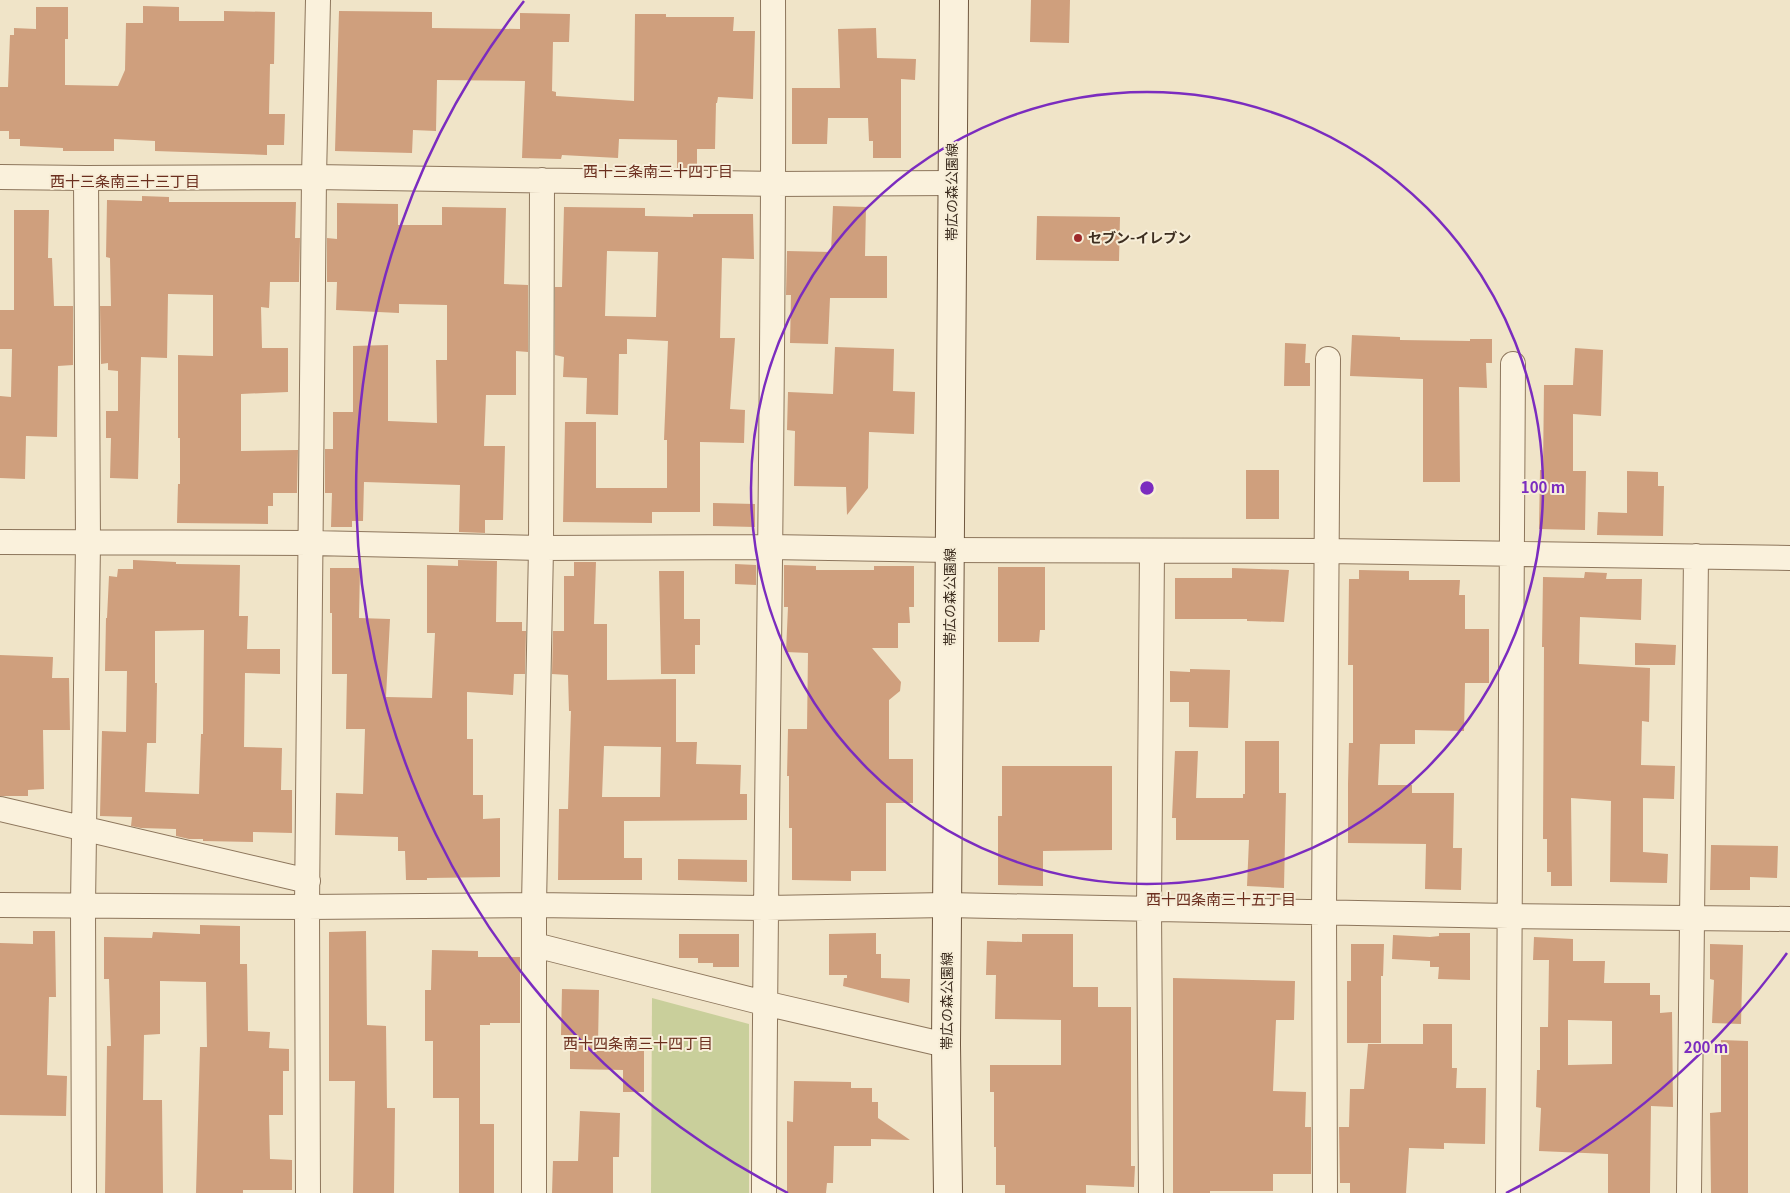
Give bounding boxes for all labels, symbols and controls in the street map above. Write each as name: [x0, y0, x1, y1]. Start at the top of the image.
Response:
street label: 帯広の森公園線: [941, 143, 961, 241]
district label: 西十三条南三十四丁目: [583, 160, 733, 181]
district label: 西十三条南三十三丁目: [50, 170, 200, 191]
place label: セブン-イレブン: [1088, 227, 1191, 247]
marker: セブン-イレブン: [1072, 232, 1084, 244]
text: 100 m: [1521, 476, 1565, 497]
centre of rings: [1138, 479, 1156, 497]
street label: 帯広の森公園線: [939, 548, 959, 646]
district label: 西十四条南三十五丁目: [1146, 888, 1296, 909]
street label: 帯広の森公園線: [936, 952, 956, 1050]
district label: 西十四条南三十四丁目: [563, 1032, 713, 1053]
text: 200 m: [1684, 1036, 1728, 1057]

